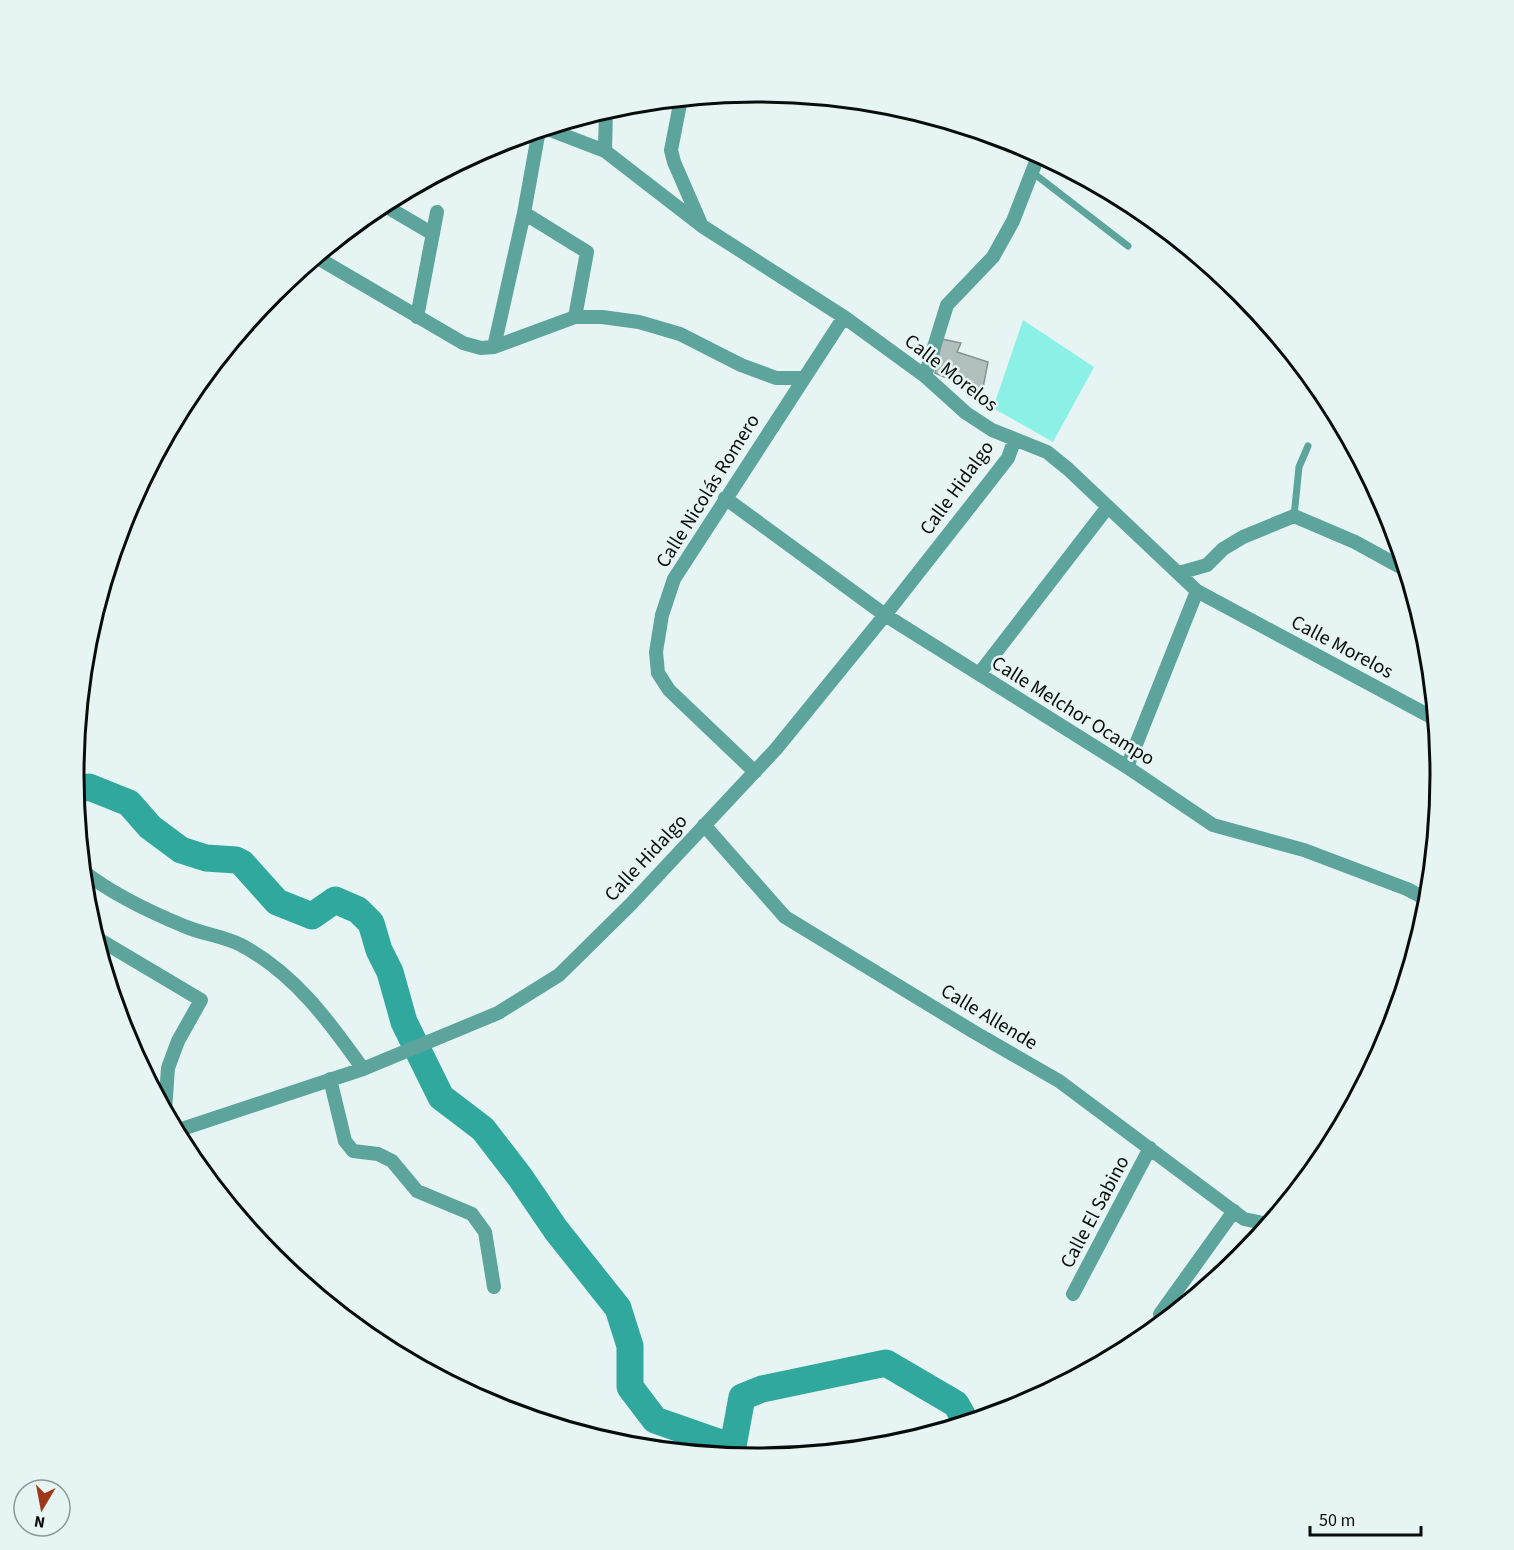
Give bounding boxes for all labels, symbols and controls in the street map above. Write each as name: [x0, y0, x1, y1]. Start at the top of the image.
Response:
street label: Calle Morelos: [898, 328, 1004, 418]
street label: Calle Nicolás Romero: [649, 409, 767, 573]
street label: Calle Hidalgo: [913, 435, 1001, 541]
street label: Calle Morelos: [1286, 608, 1398, 686]
street label: Calle Melchor Ocampo: [986, 649, 1160, 773]
street label: Calle Hidalgo: [598, 808, 694, 908]
street label: Calle Allende: [935, 977, 1043, 1057]
street label: Calle El Sabino: [1054, 1151, 1136, 1273]
north arrow: [12, 1478, 72, 1538]
scale bar: [1310, 1499, 1421, 1537]
text: 50 m: [1319, 1508, 1355, 1533]
text: N: [32, 1510, 47, 1534]

